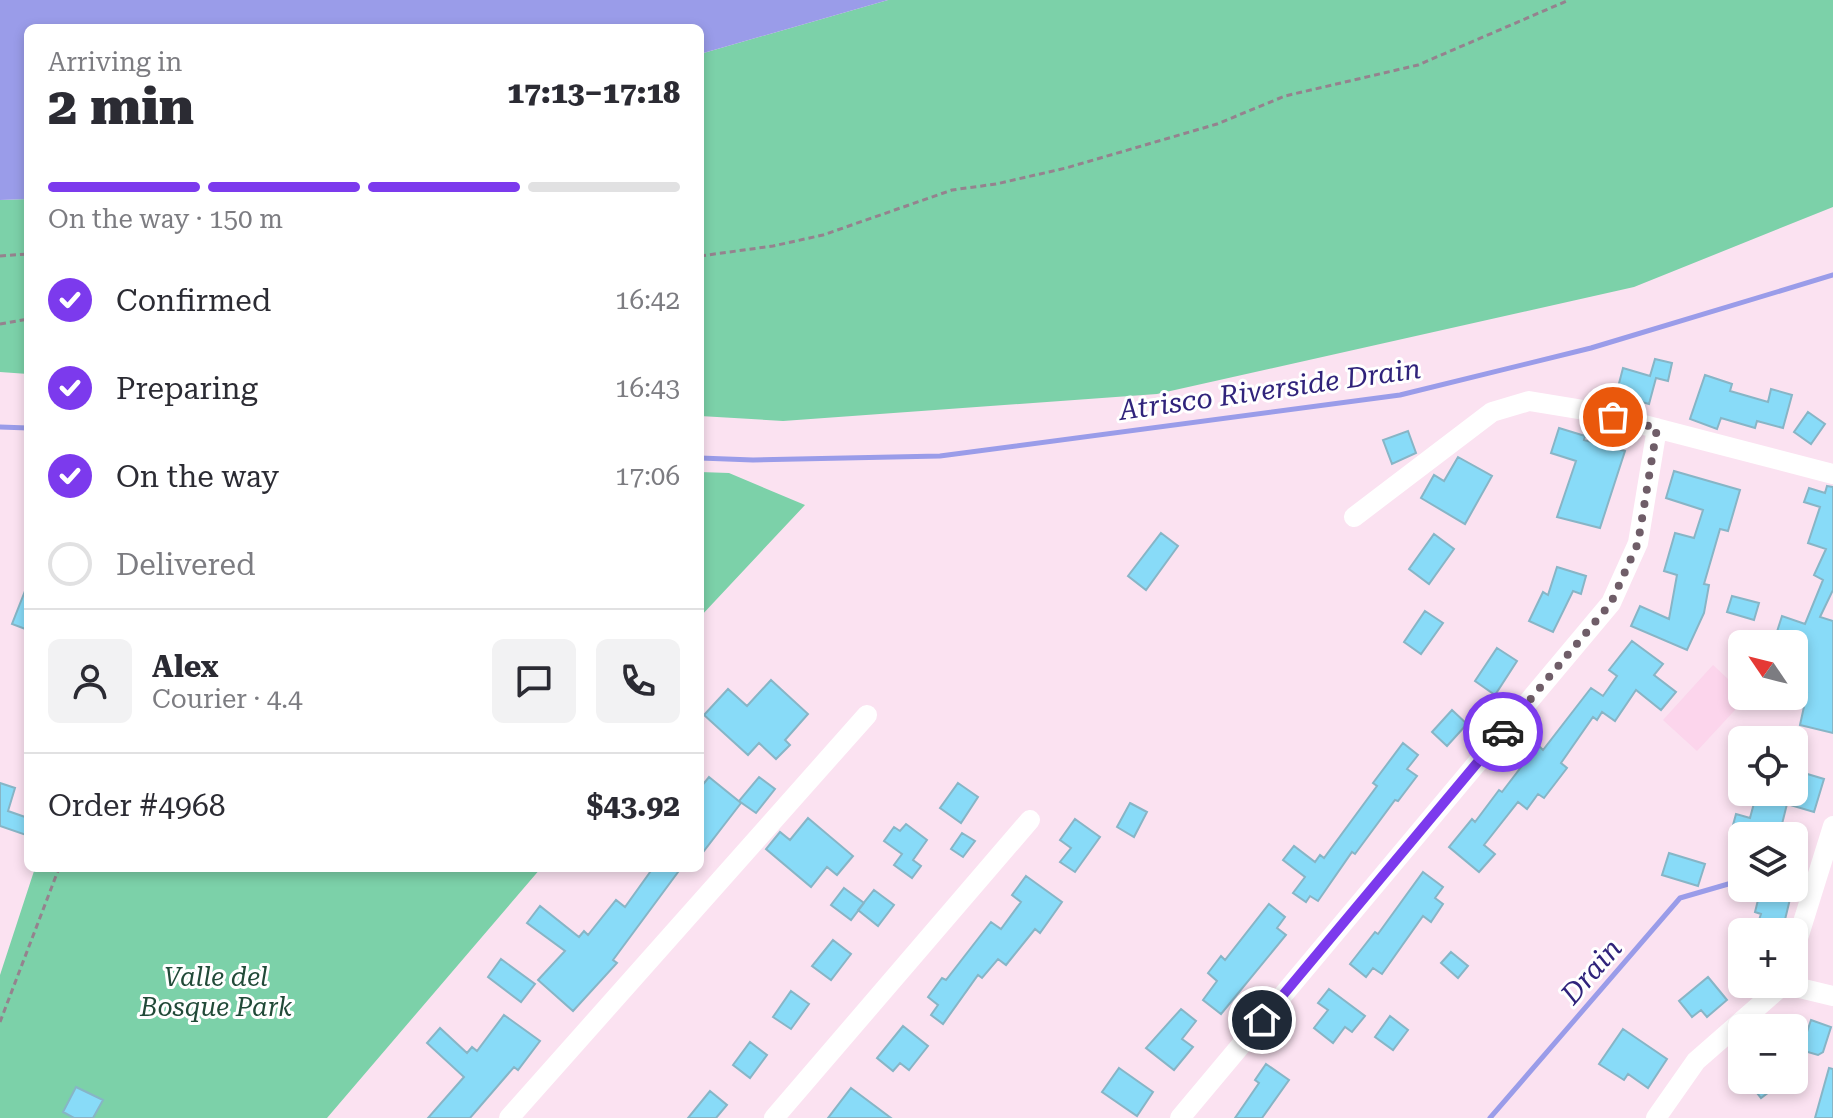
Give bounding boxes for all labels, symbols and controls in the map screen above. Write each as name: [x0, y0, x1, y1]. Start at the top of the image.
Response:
text: Arriving in: [48, 47, 182, 77]
text: 17:13–17:18: [507, 75, 680, 110]
text: 2 min: [48, 76, 194, 137]
text: On the way · 150 m: [48, 204, 283, 234]
icon: check: [48, 278, 92, 322]
text: Confirmed: [116, 283, 271, 318]
text: 16:42: [615, 285, 680, 315]
water label: Atrisco Riverside Drain: [1115, 352, 1423, 427]
icon: check: [48, 366, 92, 410]
text: Preparing: [116, 371, 258, 406]
text: 16:43: [615, 373, 680, 403]
pin: [1579, 383, 1647, 451]
icon: bag: [1591, 395, 1635, 439]
icon: check: [48, 454, 92, 498]
text: On the way: [116, 459, 279, 494]
text: 17:06: [615, 461, 680, 491]
text: Delivered: [116, 547, 255, 582]
north arrow: [1728, 630, 1808, 710]
map controls: [1728, 630, 1808, 1094]
button: person: [48, 639, 132, 723]
button: chat: [492, 639, 576, 723]
button: phone: [596, 639, 680, 723]
text: Alex: [152, 649, 219, 684]
text: Courier · 4.4: [152, 684, 302, 714]
courier: [1463, 692, 1543, 772]
icon: car: [1481, 710, 1525, 754]
button: locate: [1728, 726, 1808, 806]
text: Order #4968: [48, 788, 226, 823]
text: $43.92: [587, 788, 680, 823]
button: layers: [1728, 822, 1808, 902]
button: +: [1728, 918, 1808, 998]
water label: Drain: [1554, 932, 1629, 1011]
park label: Valle del Bosque Park: [139, 962, 293, 1022]
pin: [1228, 986, 1296, 1054]
icon: home: [1240, 998, 1284, 1042]
button: −: [1728, 1014, 1808, 1094]

